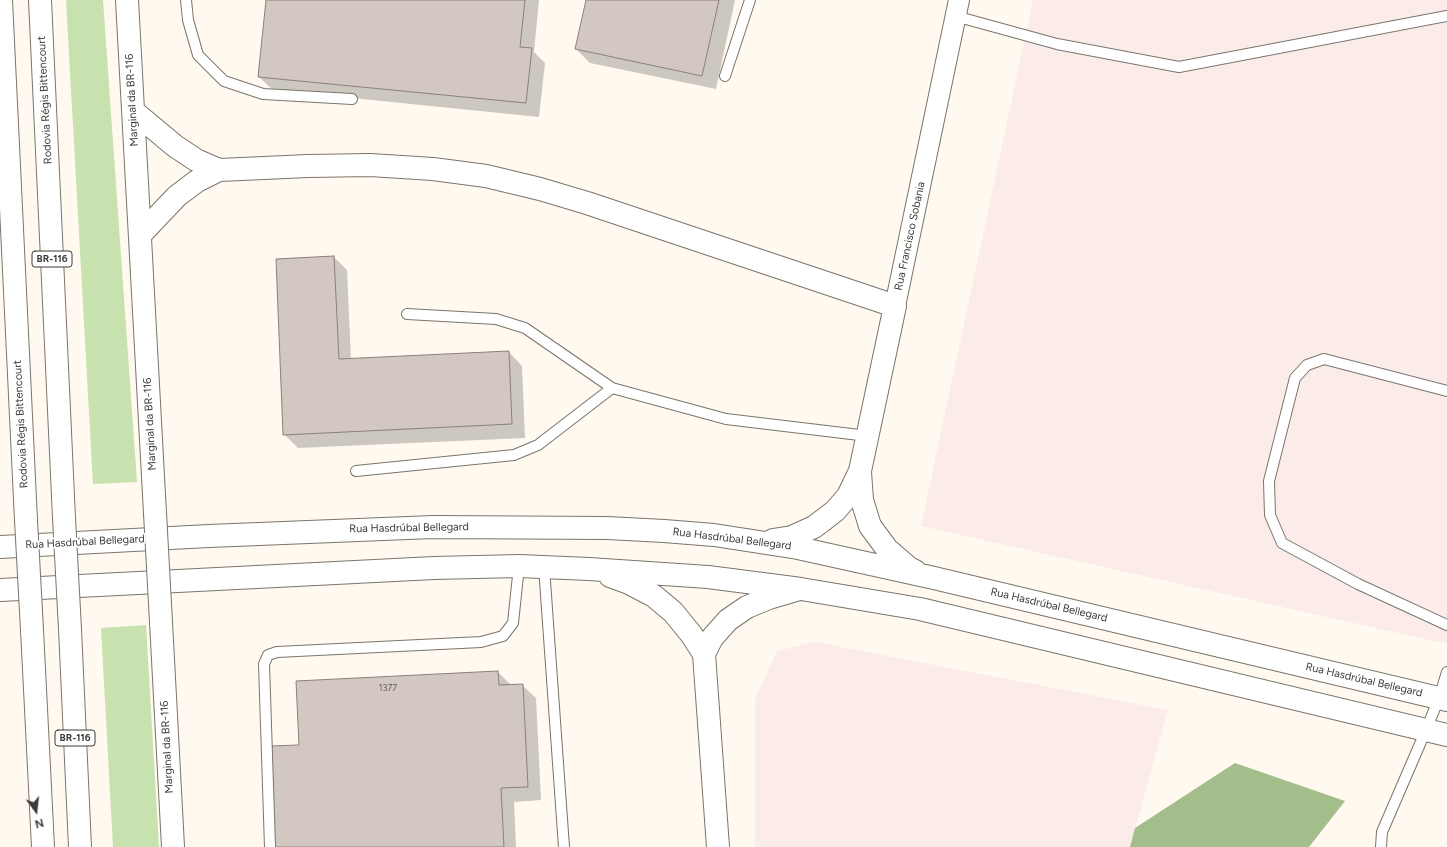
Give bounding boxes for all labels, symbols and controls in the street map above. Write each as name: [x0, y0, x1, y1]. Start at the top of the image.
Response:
street label: Rodovia Régis Bittencourt: [35, 36, 55, 164]
street label: Marginal da BR-116: [123, 53, 141, 147]
street label: Rua Francisco Sobania: [892, 180, 928, 292]
road number: BR-116: [32, 251, 72, 267]
street label: Rodovia Régis Bittencourt: [11, 360, 31, 488]
street label: Marginal da BR-116: [141, 377, 159, 471]
street label: Rua Hasdrúbal Bellegard: [349, 520, 469, 536]
street label: Rua Hasdrúbal Bellegard: [672, 525, 792, 553]
street label: Rua Hasdrúbal Bellegard: [25, 532, 145, 552]
street label: Rua Hasdrúbal Bellegard: [989, 585, 1109, 625]
street label: Rua Hasdrúbal Bellegard: [1304, 660, 1424, 700]
house number: 1377: [379, 683, 397, 693]
street label: Marginal da BR-116: [158, 700, 176, 794]
road number: BR-116: [55, 730, 95, 746]
north arrow: [16, 791, 56, 831]
text: N: [33, 816, 45, 830]

